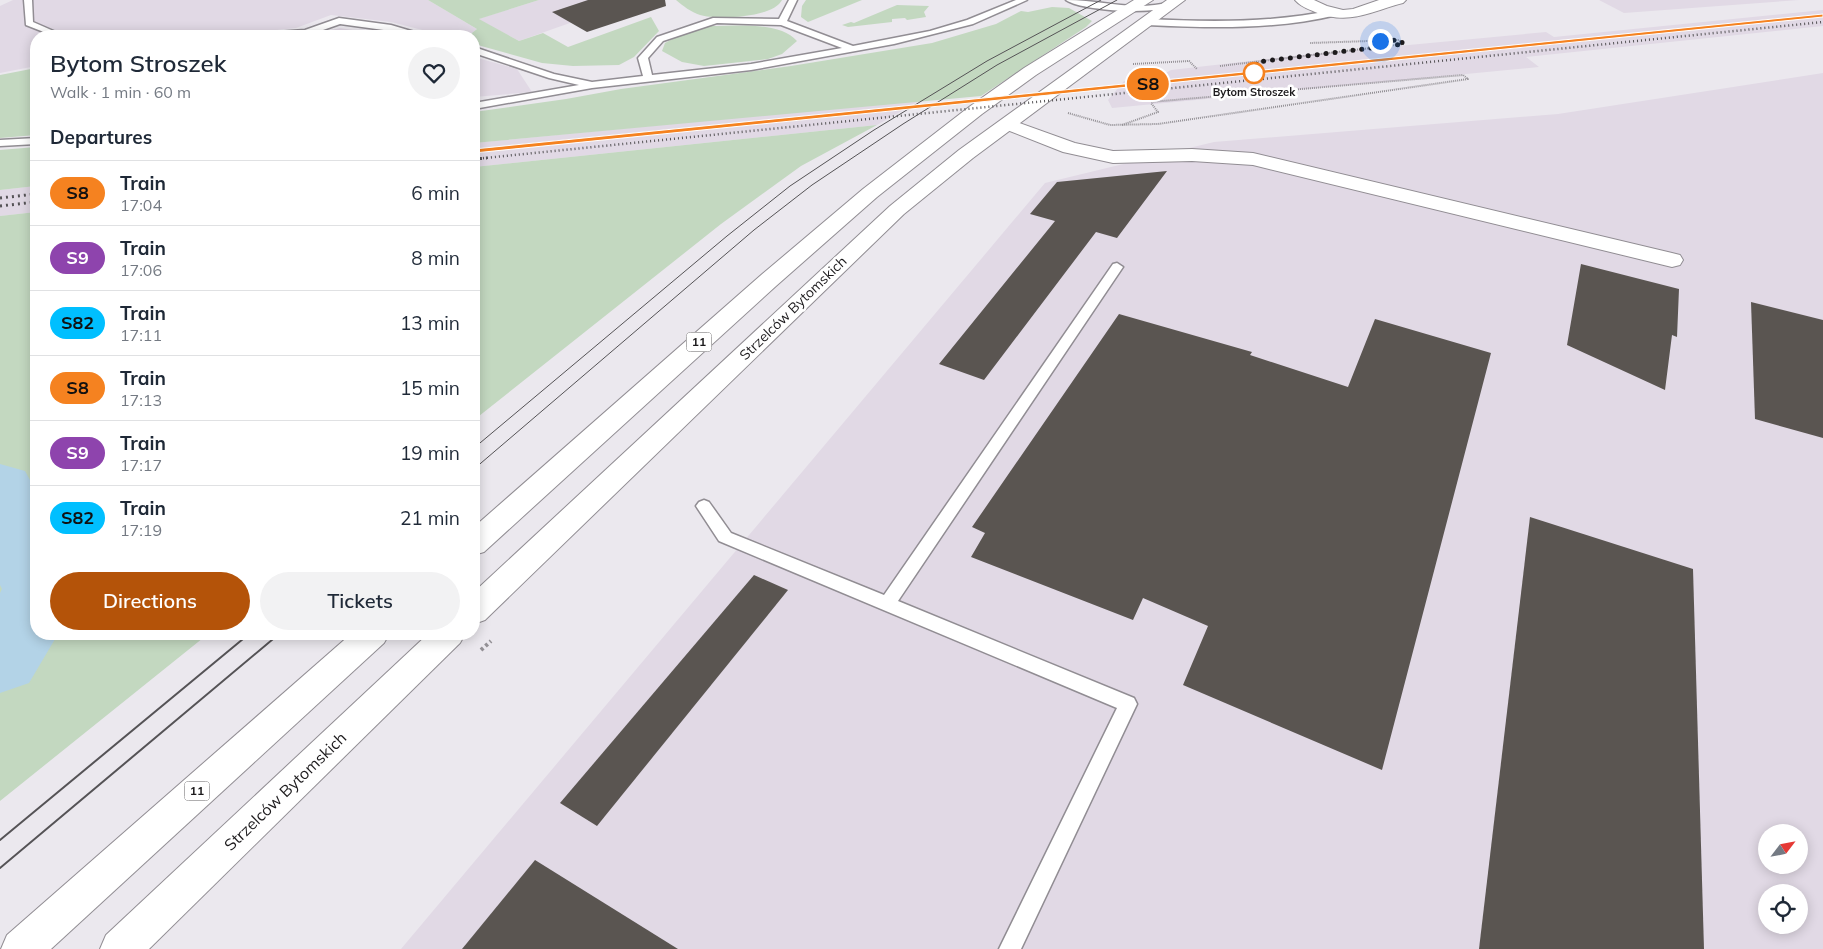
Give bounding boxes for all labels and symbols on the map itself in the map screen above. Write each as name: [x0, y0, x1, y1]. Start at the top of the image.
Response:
your location: [1368, 29, 1393, 54]
marker: Bytom Stroszek: [1243, 62, 1265, 84]
line badge: S8: [1126, 68, 1170, 100]
place label: Bytom Stroszek: [1213, 85, 1296, 99]
street label: Strzelców Bytomskich: [736, 252, 850, 364]
road number: 11: [686, 332, 712, 352]
street label: Strzelców Bytomskich: [220, 727, 350, 855]
road number: 11: [184, 781, 210, 800]
north arrow: [1758, 824, 1808, 874]

